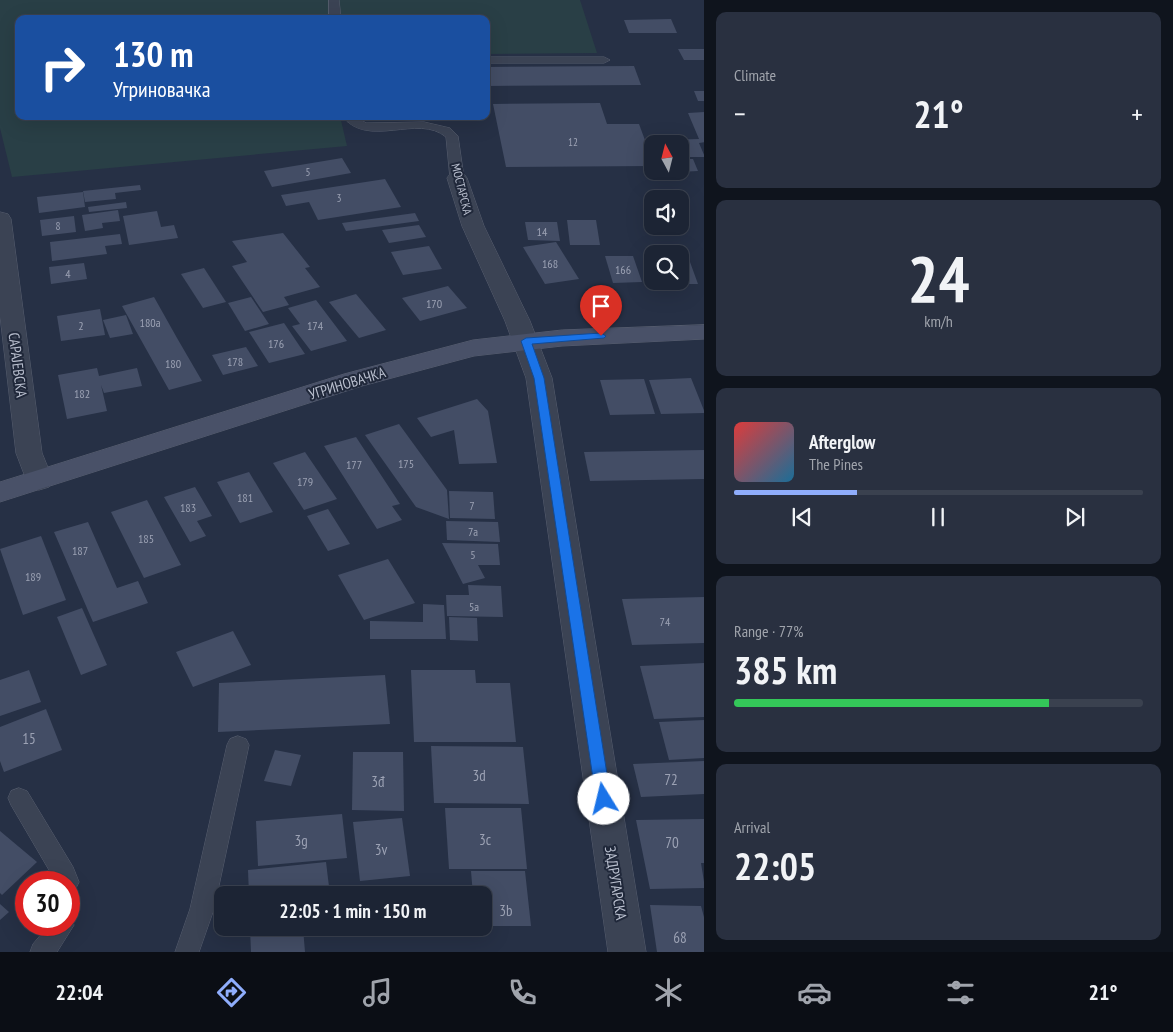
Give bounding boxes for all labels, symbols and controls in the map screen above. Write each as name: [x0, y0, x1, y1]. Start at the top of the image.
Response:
text: 130 m: [113, 31, 194, 77]
icon: right: [30, 35, 95, 100]
text: Climate: [734, 65, 776, 85]
text: Угриновачка: [113, 75, 210, 103]
text: 21°: [913, 89, 964, 138]
text: −: [734, 95, 746, 132]
text: +: [1131, 95, 1143, 132]
house number: 12: [568, 135, 578, 149]
north arrow: [644, 135, 689, 180]
map controls: [644, 135, 689, 290]
street label: МОСТАРСКА: [448, 162, 476, 216]
house number: 5: [306, 165, 311, 179]
button: sound: [644, 190, 689, 235]
house number: 3: [337, 191, 342, 205]
house number: 8: [56, 219, 61, 233]
house number: 14: [537, 224, 548, 239]
text: 24: [907, 236, 970, 320]
button: search: [644, 245, 689, 290]
house number: 168: [542, 256, 558, 271]
house number: 166: [615, 262, 631, 277]
house number: 4: [65, 266, 71, 281]
pin: [580, 285, 622, 336]
icon: arrive: [587, 292, 615, 320]
house number: 170: [426, 296, 442, 311]
text: km/h: [924, 311, 953, 331]
house number: 180a: [139, 315, 161, 330]
house number: 2: [78, 318, 84, 333]
house number: 174: [307, 318, 324, 333]
street label: САРАЈЕВСКА: [5, 332, 32, 399]
house number: 176: [268, 336, 284, 351]
house number: 178: [227, 354, 243, 369]
house number: 180: [165, 356, 181, 371]
street label: УГРИНОВАЧКА: [306, 362, 388, 404]
house number: 182: [74, 386, 90, 401]
text: Afterglow: [809, 430, 875, 454]
text: The Pines: [809, 454, 863, 474]
house number: 175: [398, 456, 414, 471]
house number: 177: [346, 457, 362, 472]
house number: 179: [297, 474, 313, 489]
house number: 181: [237, 490, 253, 505]
house number: 7: [469, 498, 475, 513]
house number: 183: [180, 500, 196, 515]
icon: previous: [788, 503, 816, 531]
icon: pause: [924, 503, 952, 531]
icon: next: [1061, 503, 1089, 531]
house number: 7a: [468, 524, 478, 539]
house number: 185: [138, 531, 154, 546]
house number: 187: [72, 543, 88, 558]
house number: 5: [470, 547, 476, 562]
house number: 189: [25, 569, 41, 584]
house number: 5a: [469, 599, 479, 614]
house number: 74: [660, 614, 671, 629]
text: Range · 77%: [734, 621, 803, 641]
text: 385 km: [734, 645, 837, 694]
house number: 15: [22, 729, 36, 748]
house number: 3d: [472, 766, 486, 785]
house number: 72: [664, 770, 678, 789]
house number: 3đ: [371, 772, 385, 791]
position arrow: [577, 772, 629, 824]
text: Arrival: [734, 817, 770, 837]
house number: 3c: [479, 830, 492, 849]
house number: 3g: [294, 831, 308, 850]
house number: 70: [665, 833, 679, 852]
house number: 3v: [375, 840, 387, 859]
text: 22:05: [734, 841, 816, 890]
street label: ЗАДРУГАРСКА: [601, 845, 631, 922]
speed limit sign: 30: [15, 871, 80, 936]
text: 22:05 · 1 min · 150 m: [280, 899, 426, 923]
house number: 3b: [499, 901, 513, 920]
house number: 68: [673, 928, 687, 947]
icon: directions: [214, 975, 249, 1010]
icon: music: [360, 975, 395, 1010]
icon: phone: [505, 975, 540, 1010]
icon: climate: [651, 975, 686, 1010]
icon: car: [797, 975, 832, 1010]
icon: filters: [943, 975, 978, 1010]
text: 22:04: [55, 978, 103, 1006]
text: 21°: [1088, 978, 1118, 1006]

